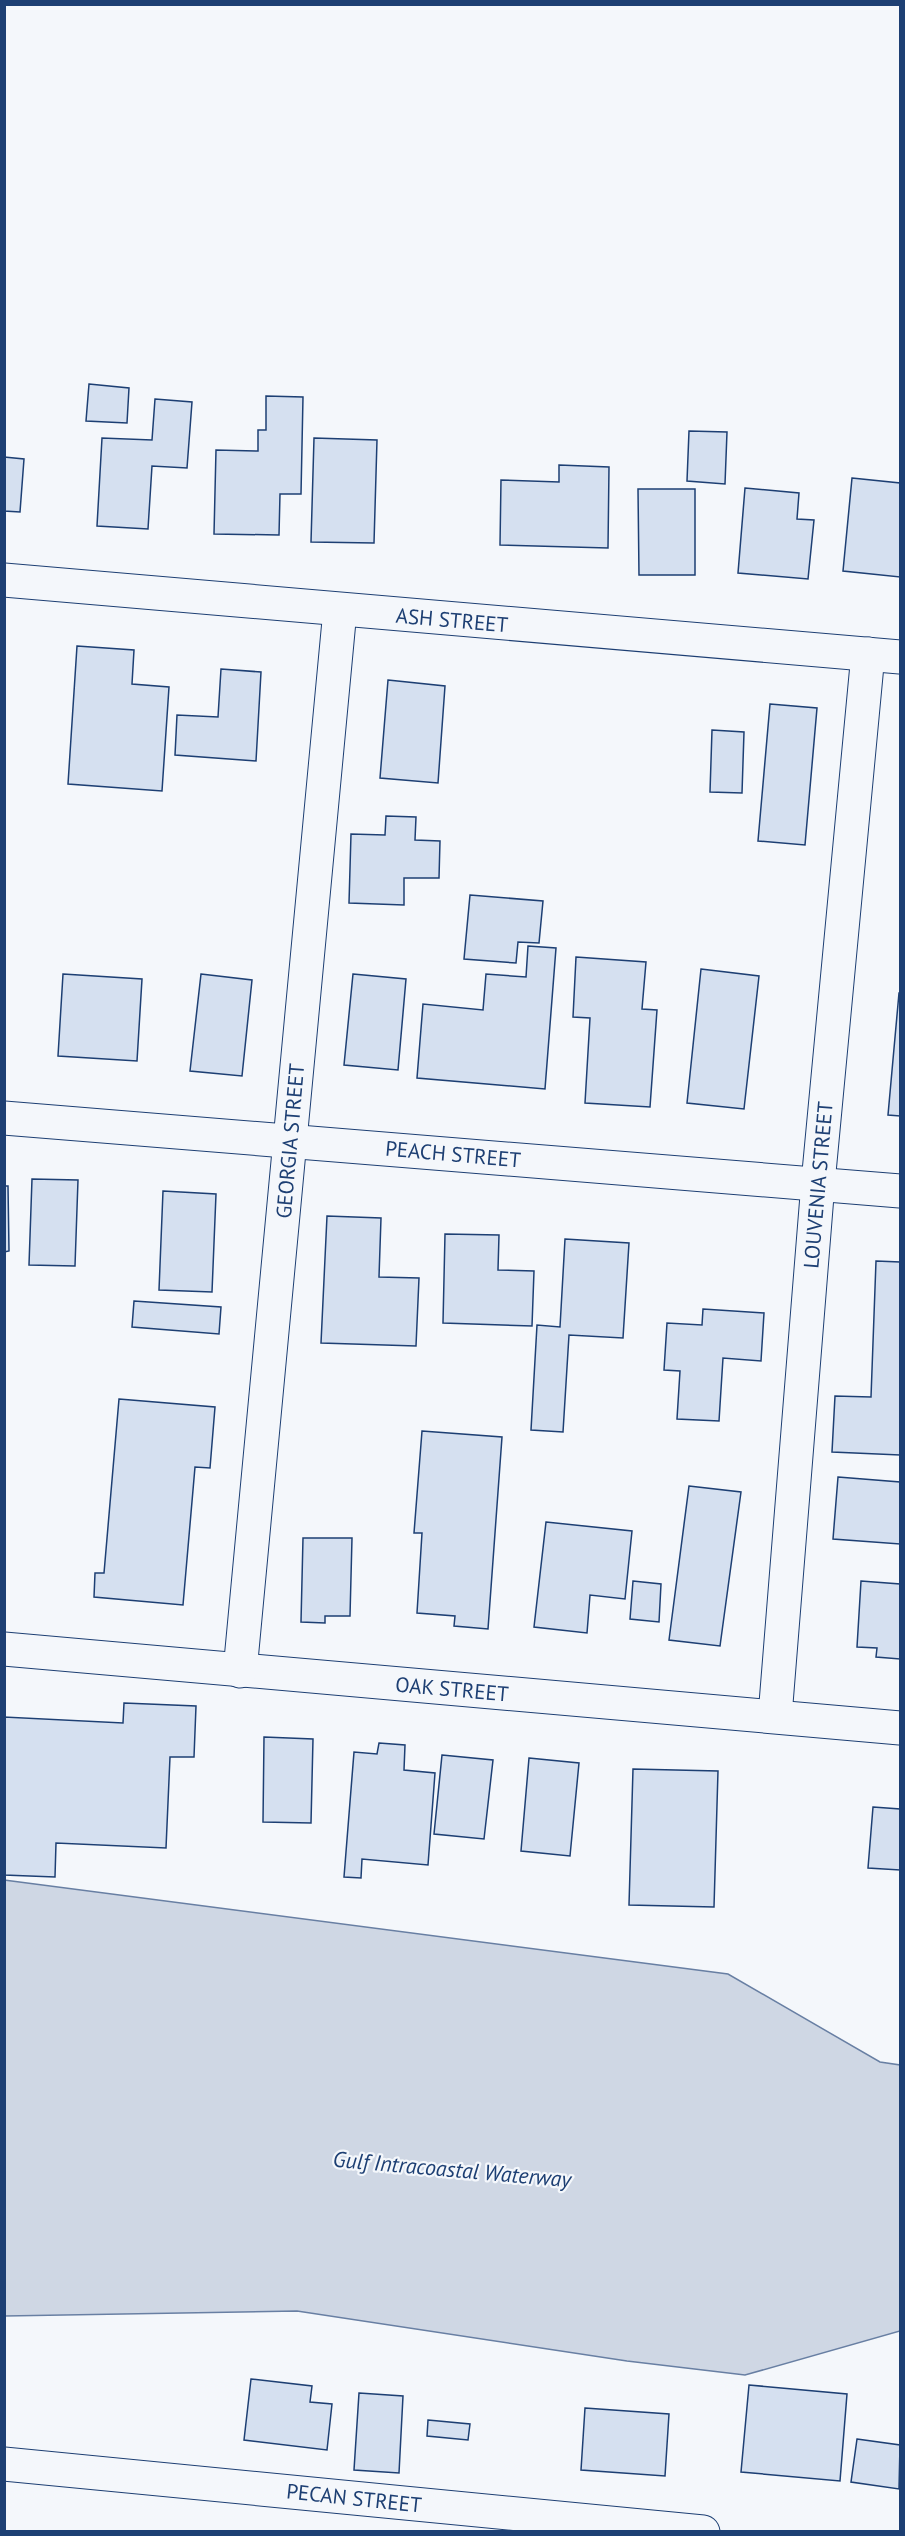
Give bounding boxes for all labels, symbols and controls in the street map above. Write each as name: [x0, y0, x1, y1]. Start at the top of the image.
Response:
street label: ASH STREET: [395, 602, 510, 638]
street label: GEORGIA STREET: [270, 1062, 310, 1220]
street label: LOUVENIA STREET: [797, 1100, 839, 1270]
street label: PEACH STREET: [384, 1135, 522, 1173]
street label: OAK STREET: [394, 1671, 510, 1707]
water label: Gulf Intracoastal Waterway: [332, 2145, 574, 2193]
street label: PECAN STREET: [285, 2477, 423, 2519]

